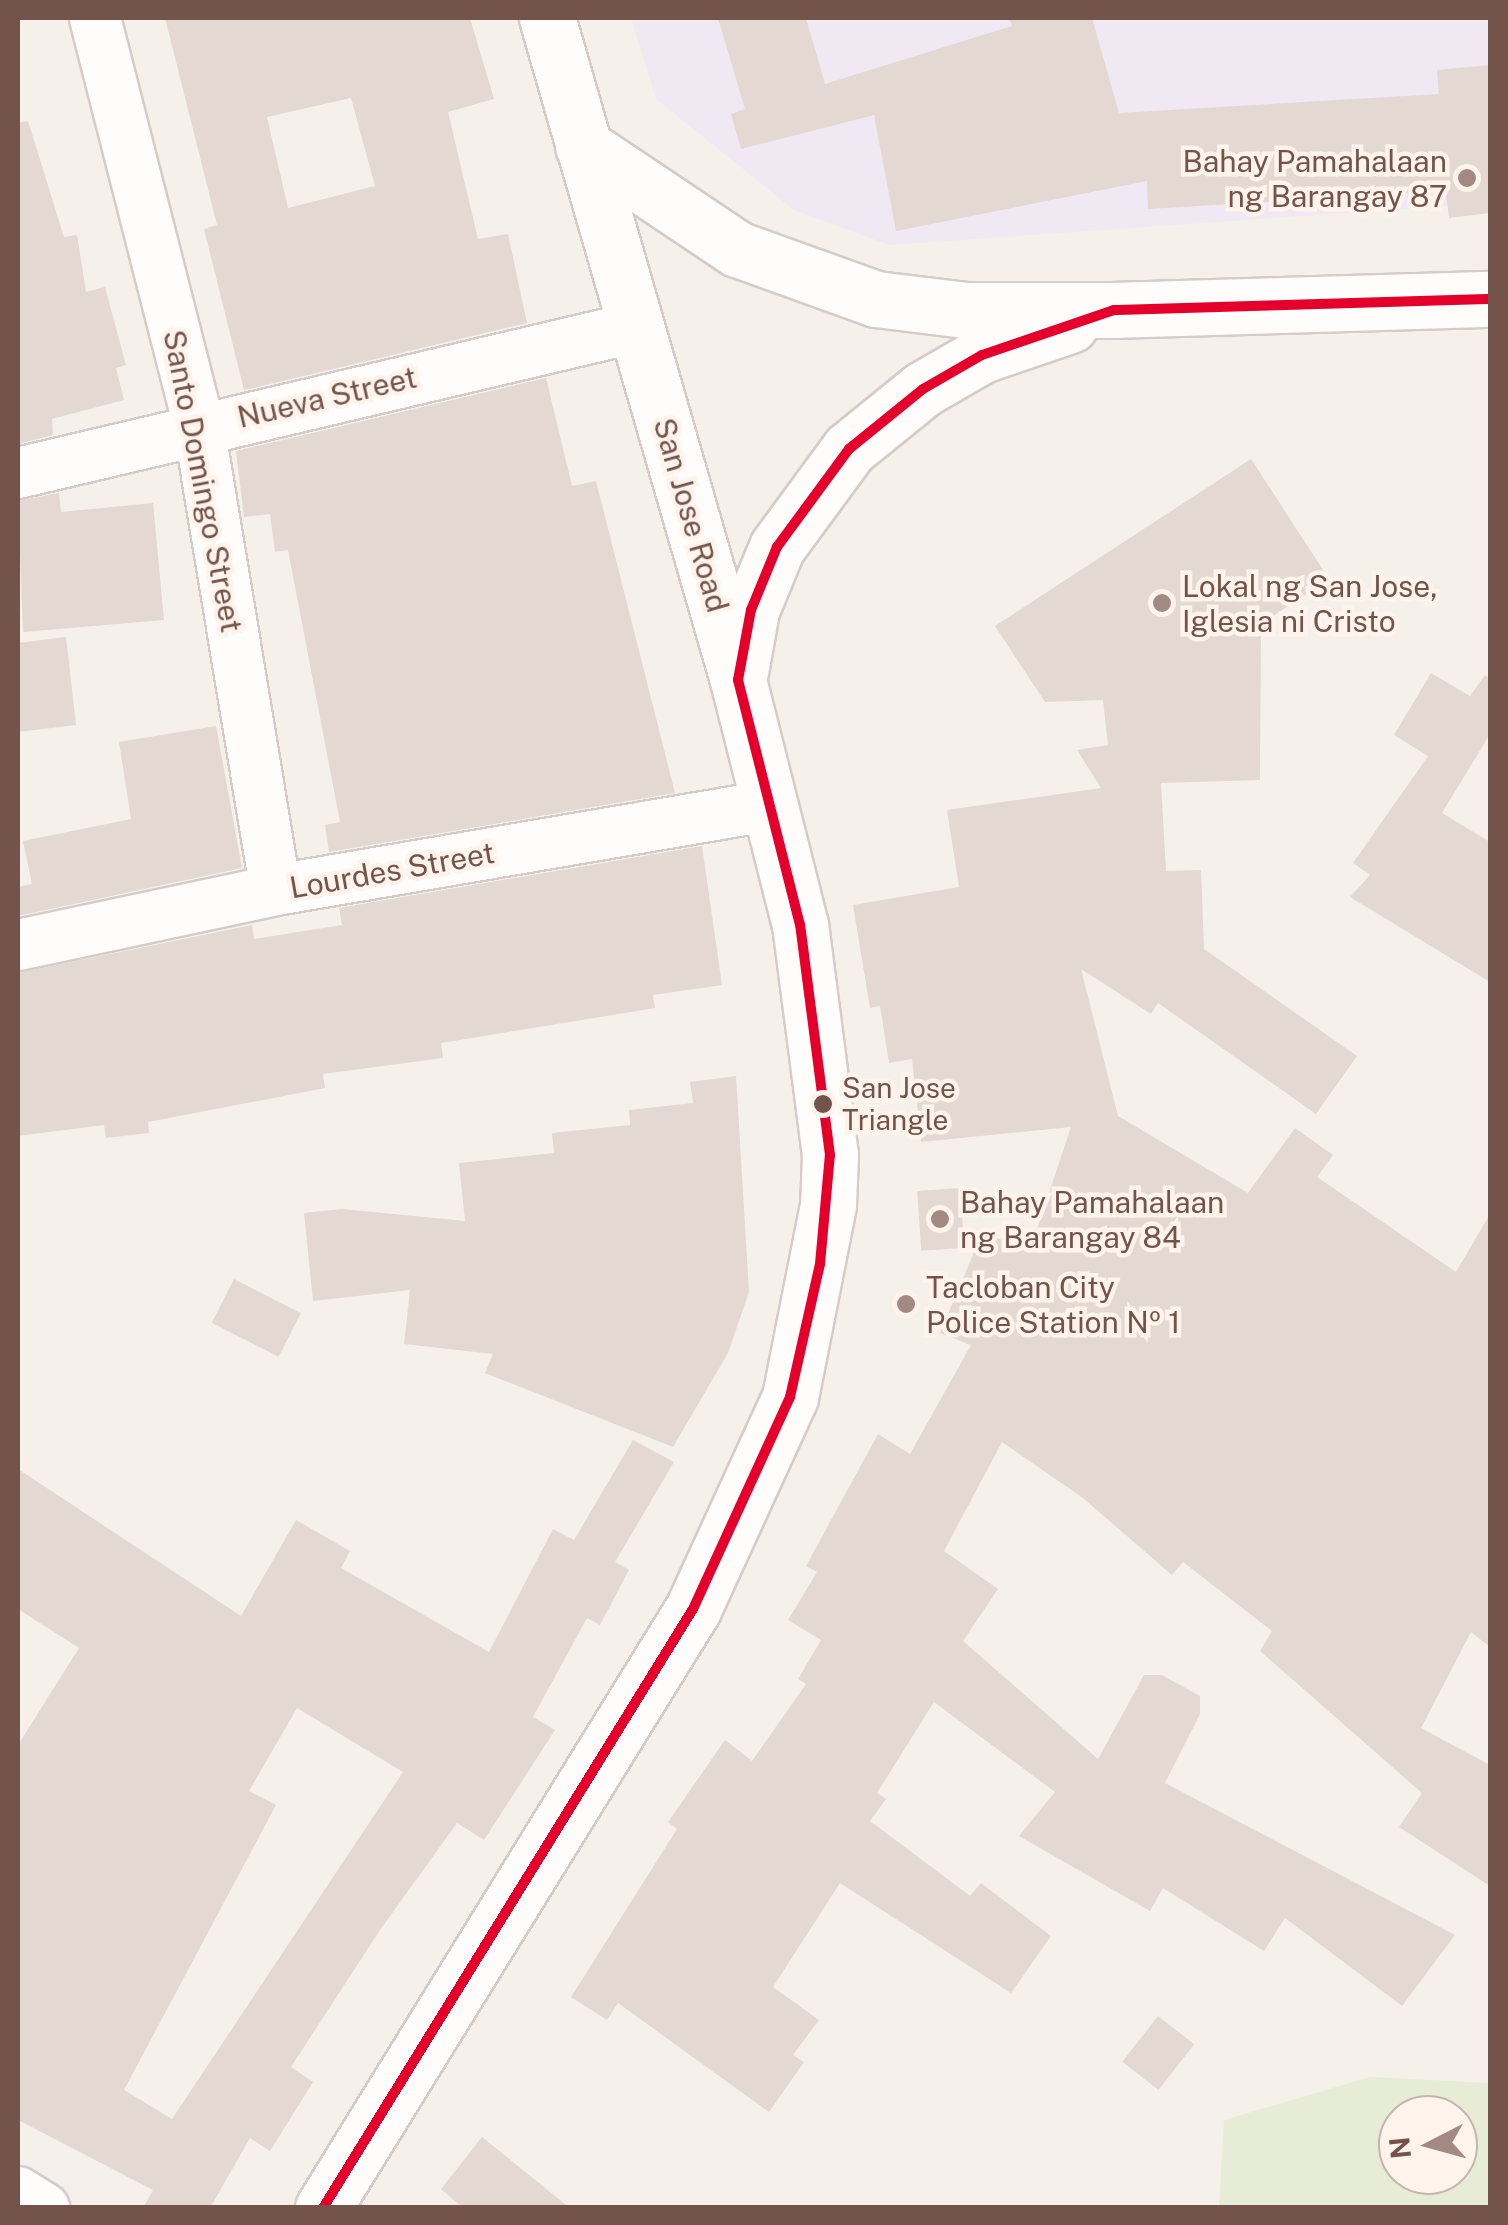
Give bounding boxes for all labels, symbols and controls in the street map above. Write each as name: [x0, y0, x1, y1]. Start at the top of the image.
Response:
place label: Bahay Pamahalaan ng Barangay 87: [1183, 143, 1447, 214]
marker: Bahay Pamahalaan ng Barangay 87: [1456, 167, 1478, 189]
street label: Santo Domingo Street: [156, 327, 250, 635]
street label: Nueva Street: [234, 359, 420, 435]
street label: San Jose Road: [646, 414, 736, 616]
place label: Lokal ng San Jose, Iglesia ni Cristo: [1182, 568, 1438, 638]
marker: Lokal ng San Jose, Iglesia ni Cristo: [1151, 592, 1173, 614]
street label: Lourdes Street: [287, 834, 497, 906]
place label: San Jose Triangle: [842, 1071, 956, 1137]
marker: San Jose Triangle: [813, 1094, 833, 1114]
place label: Bahay Pamahalaan ng Barangay 84: [960, 1184, 1224, 1254]
marker: Bahay Pamahalaan ng Barangay 84: [929, 1208, 951, 1230]
place label: Tacloban City Police Station № 1: [926, 1269, 1181, 1340]
marker: Tacloban City Police Station № 1: [895, 1293, 917, 1315]
north arrow: [1378, 2095, 1478, 2195]
text: N: [1382, 2135, 1417, 2161]

